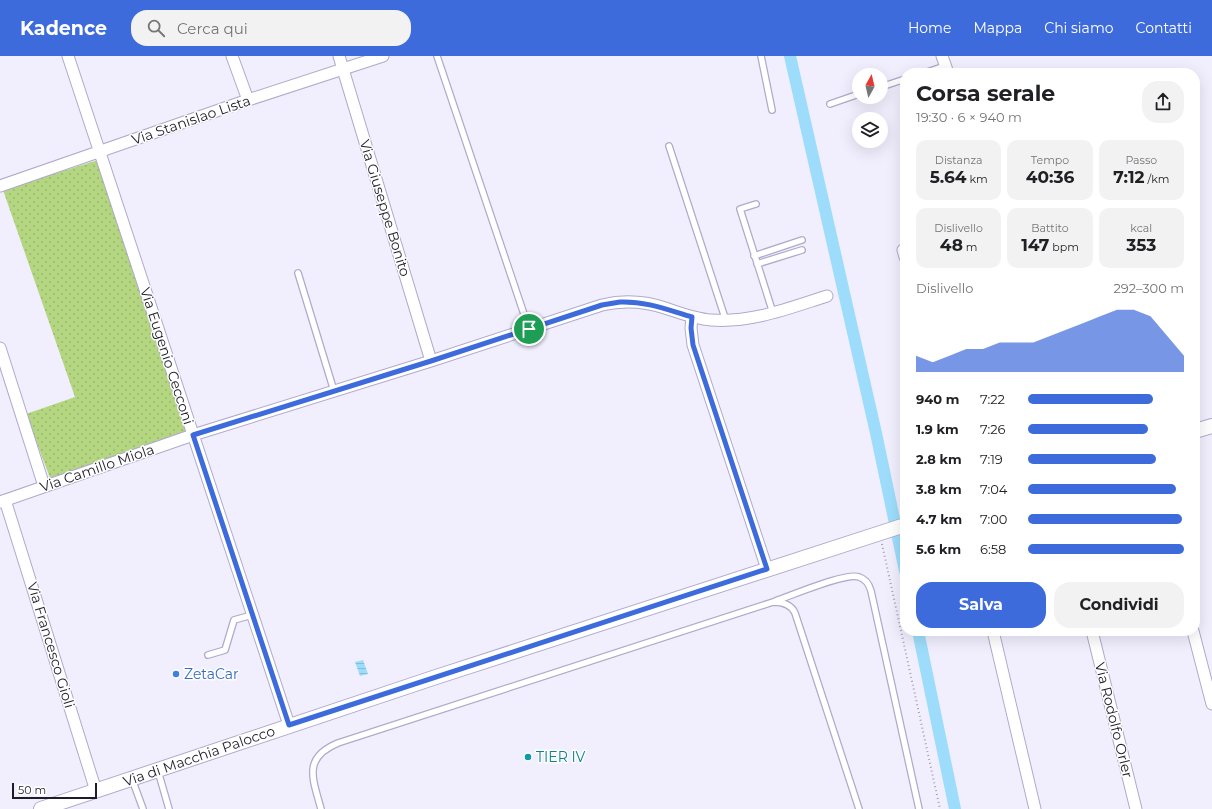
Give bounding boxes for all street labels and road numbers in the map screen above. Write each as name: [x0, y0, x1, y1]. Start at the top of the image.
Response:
street label: Via Stanislao Lista: [129, 91, 253, 149]
street label: Via Giuseppe Bonito: [356, 137, 414, 279]
street label: Via Eugenio Cecconi: [136, 285, 198, 427]
street label: Via Camillo Miola: [37, 440, 157, 496]
street label: Via Francesco Gioli: [23, 580, 79, 710]
street label: Via Rodolfo Orler: [1091, 660, 1137, 780]
street label: Via di Macchia Palocco: [121, 721, 277, 790]

